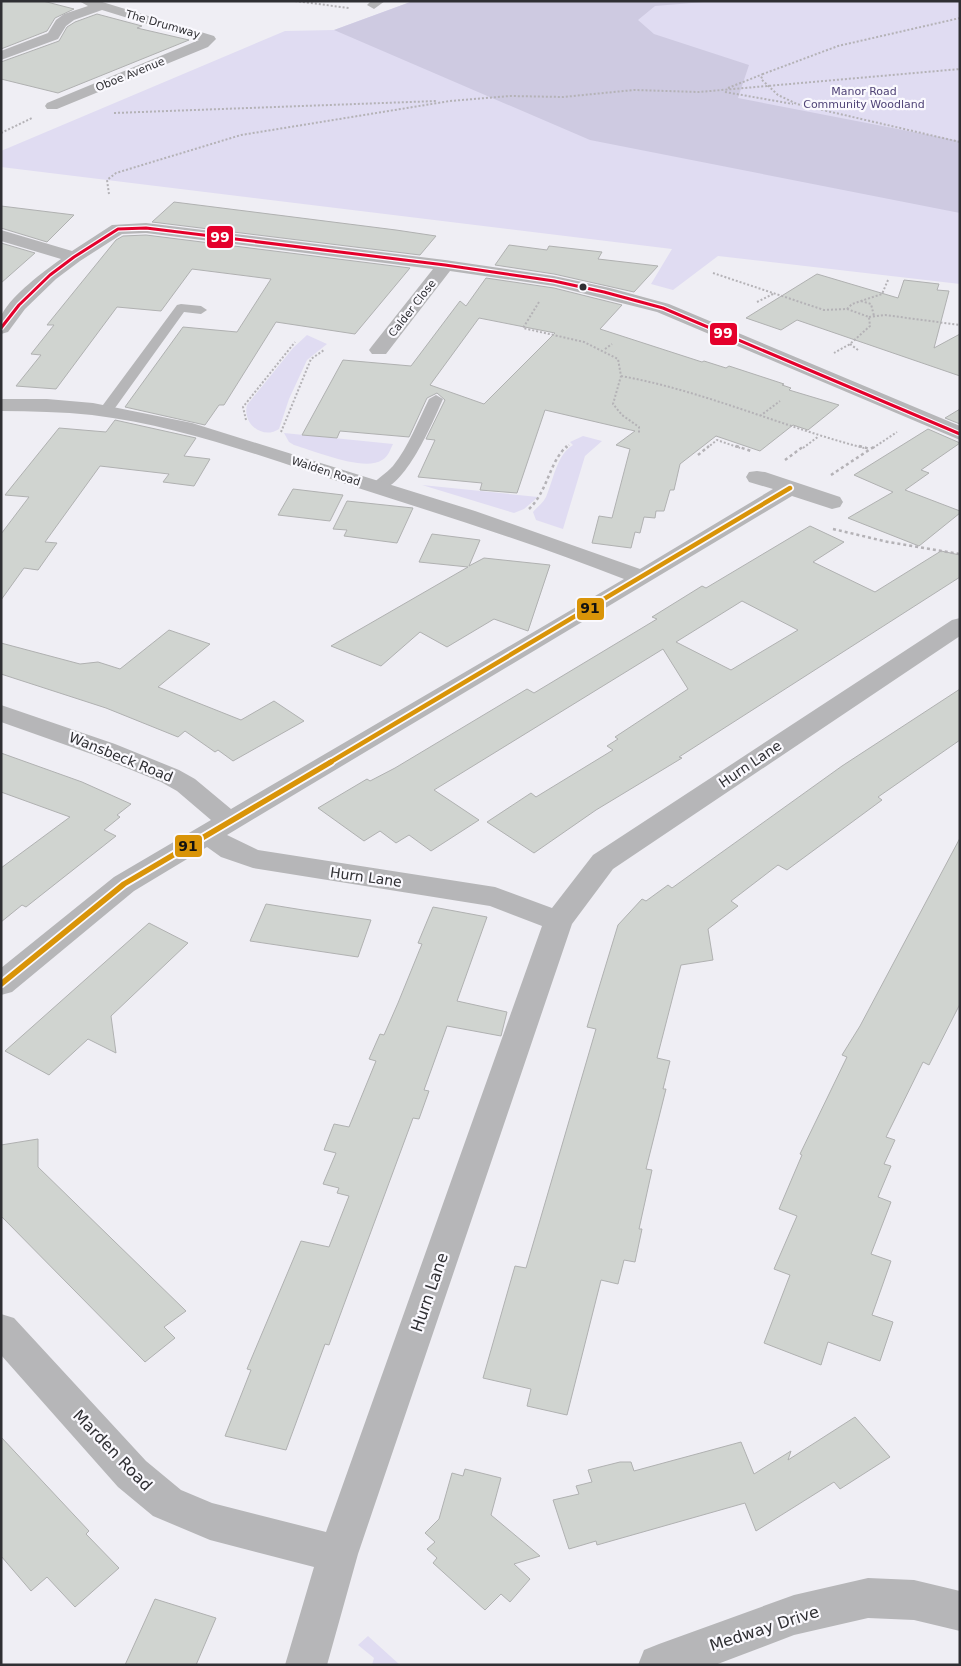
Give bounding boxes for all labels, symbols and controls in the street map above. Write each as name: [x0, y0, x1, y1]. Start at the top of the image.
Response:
street label: The Drumway: [123, 7, 202, 41]
street label: Oboe Avenue: [94, 55, 167, 94]
park label: Manor Road Community Woodland: [803, 85, 925, 111]
line badge: 99: [206, 225, 234, 249]
text: 99: [210, 229, 230, 245]
street label: Calder Close: [386, 277, 439, 340]
unlabelled marker: [578, 282, 588, 292]
line badge: 99: [709, 322, 738, 346]
text: 99: [713, 325, 733, 341]
street label: Walden Road: [290, 454, 362, 489]
line badge: 91: [576, 597, 605, 621]
text: 91: [580, 600, 600, 616]
street label: Wansbeck Road: [67, 729, 175, 785]
street label: Hurn Lane: [716, 737, 784, 791]
line badge: 91: [174, 834, 203, 858]
text: 91: [178, 838, 198, 854]
street label: Hurn Lane: [329, 864, 403, 890]
street label: Hurn Lane: [407, 1250, 452, 1334]
street label: Marden Road: [69, 1406, 156, 1495]
street label: Medway Drive: [707, 1602, 821, 1655]

